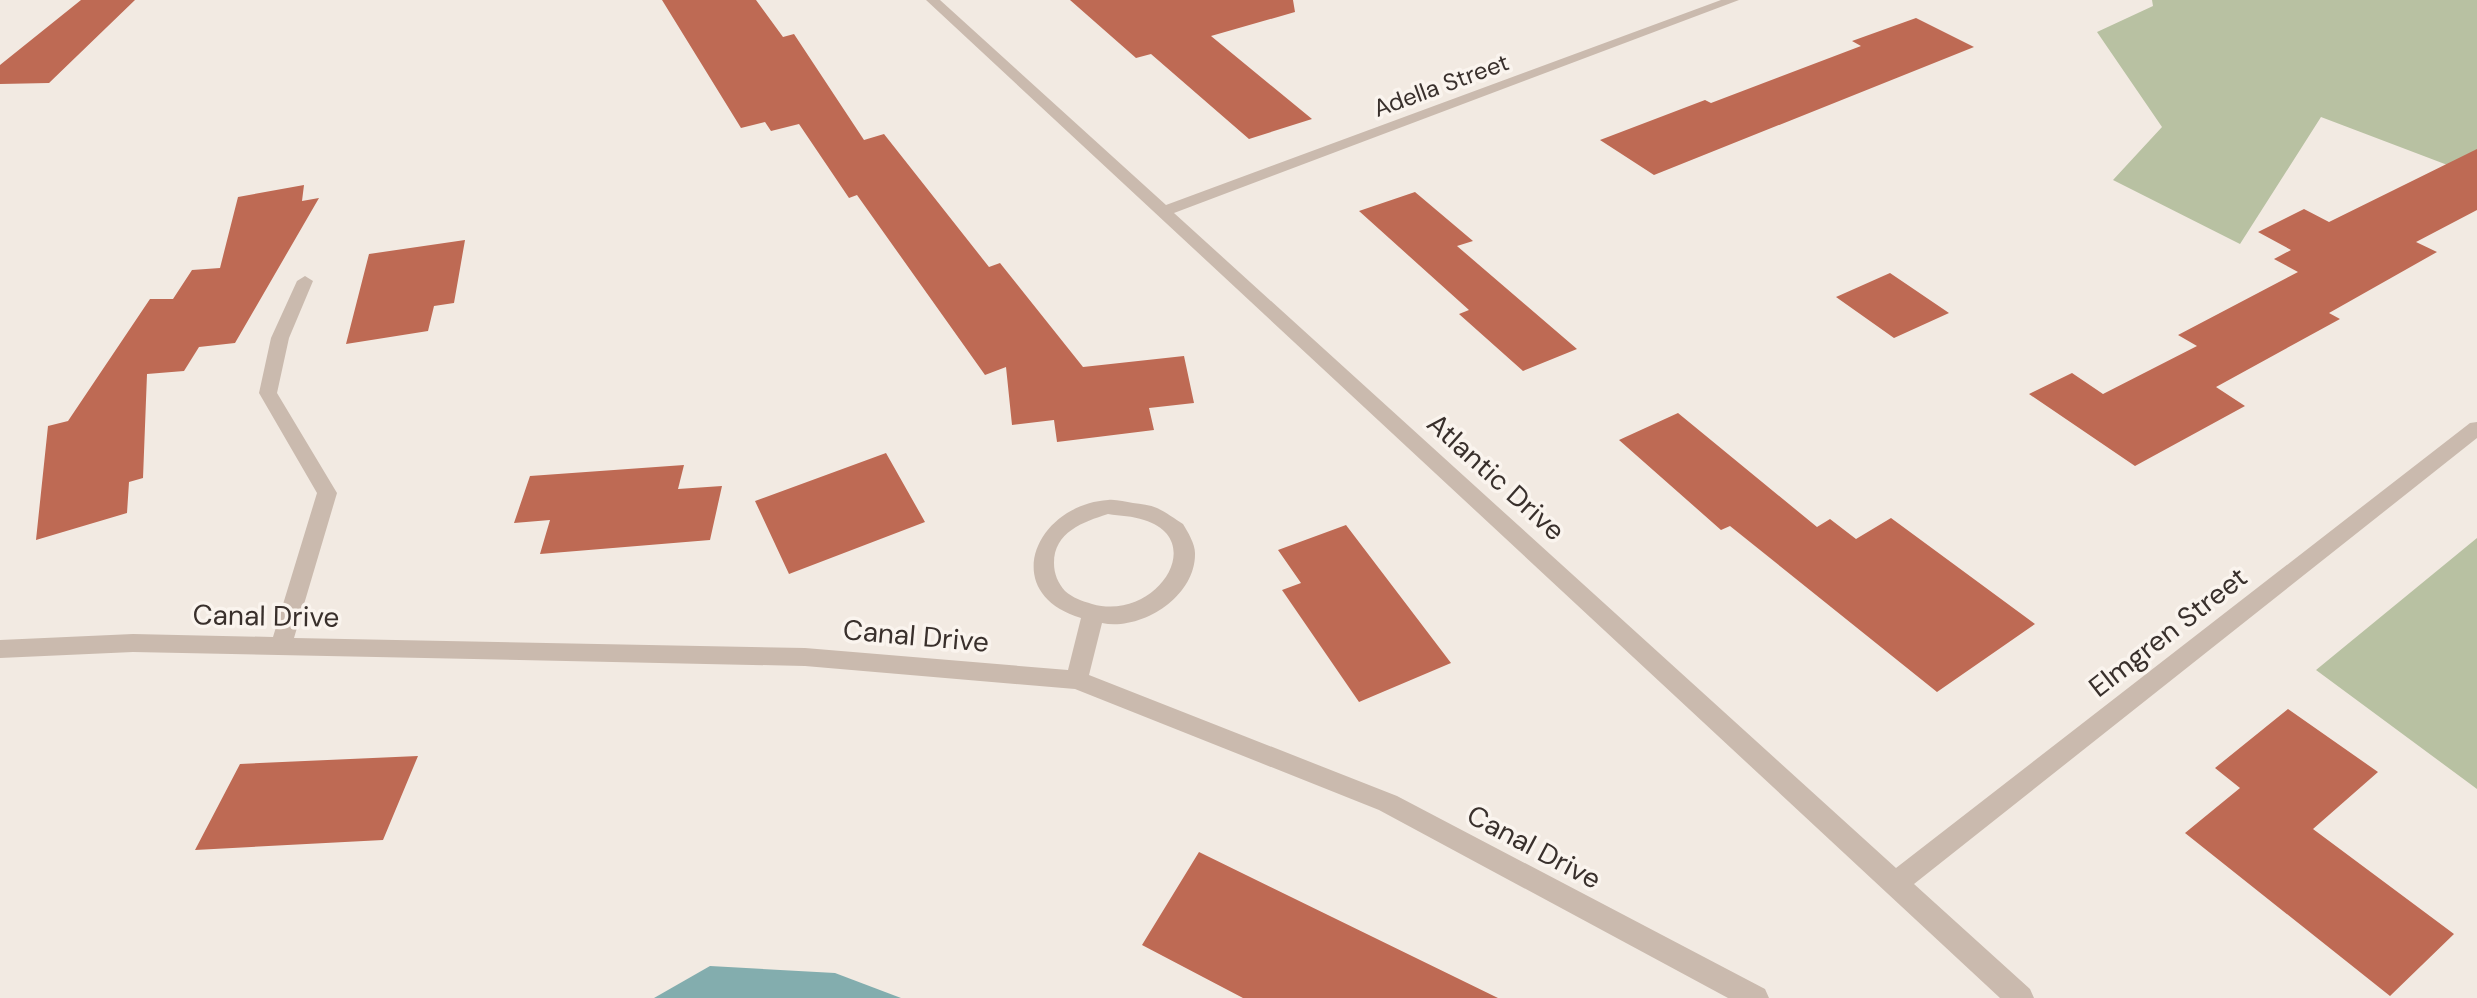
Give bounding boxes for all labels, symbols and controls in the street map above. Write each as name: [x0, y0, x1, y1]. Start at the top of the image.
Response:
street label: Adella Street: [1369, 46, 1513, 124]
street label: Atlantic Drive: [1419, 405, 1573, 549]
street label: Elmgren Street: [2081, 559, 2255, 705]
street label: Canal Drive: [192, 596, 340, 636]
street label: Canal Drive: [841, 611, 991, 661]
street label: Canal Drive: [1461, 796, 1607, 898]

